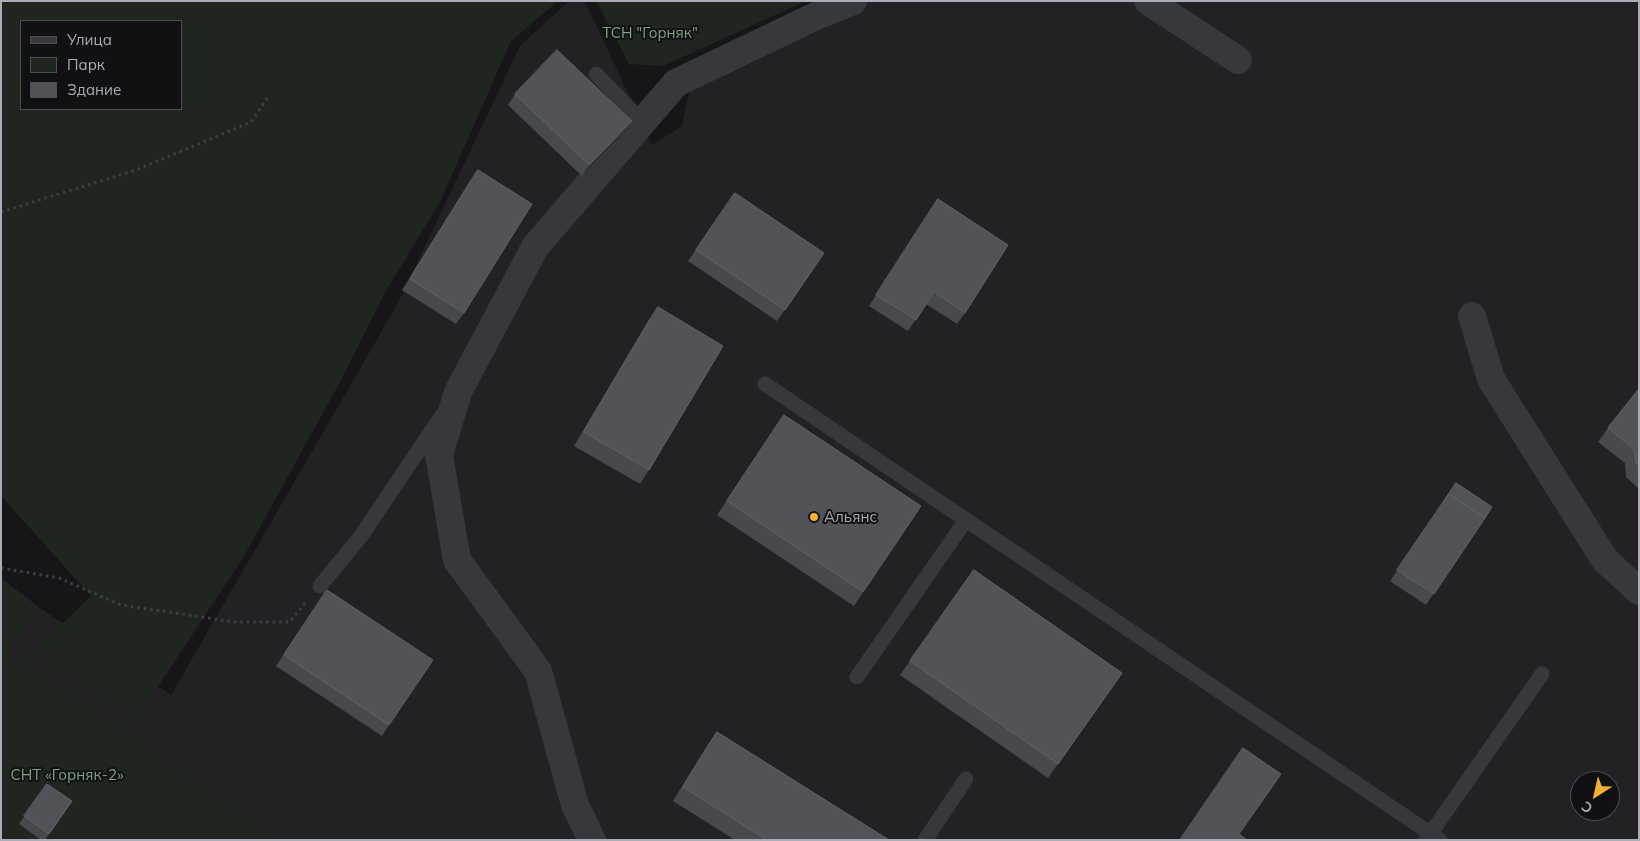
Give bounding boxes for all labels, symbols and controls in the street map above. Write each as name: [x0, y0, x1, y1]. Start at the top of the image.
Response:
legend: [20, 20, 182, 110]
park label: ТСН "Горняк": [602, 24, 698, 42]
text: Улица: [67, 30, 112, 49]
text: Парк: [67, 55, 105, 74]
text: Здание: [67, 80, 121, 99]
place label: Альянс: [824, 508, 877, 526]
marker: Альянс: [808, 511, 820, 523]
park label: СНТ «Горняк-2»: [10, 766, 124, 784]
north arrow: [1570, 771, 1620, 821]
text: С: [1578, 797, 1596, 818]

